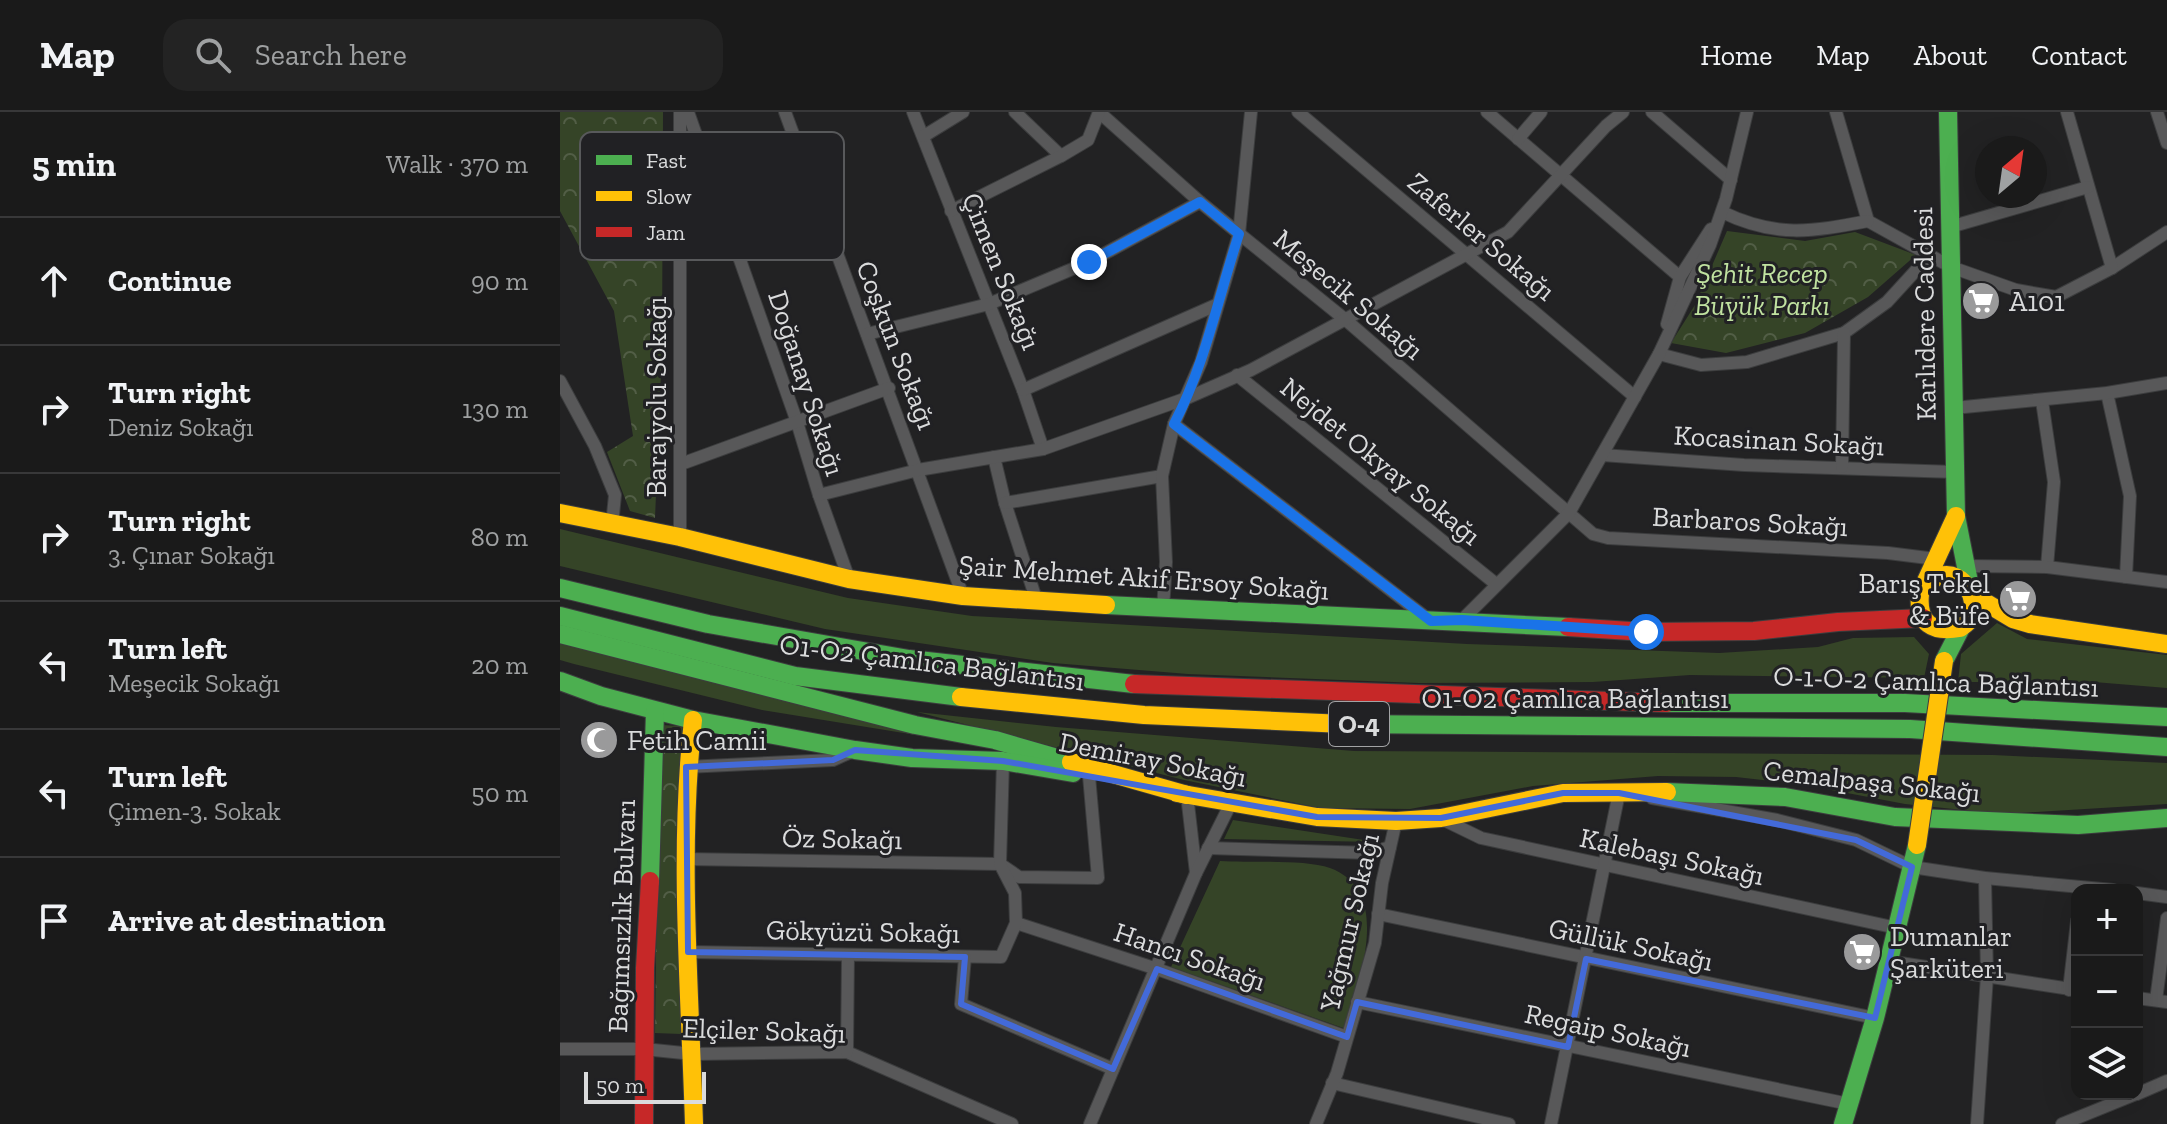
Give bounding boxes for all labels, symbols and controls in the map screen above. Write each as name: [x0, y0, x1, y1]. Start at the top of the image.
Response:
search box: [163, 19, 723, 91]
text: Map: [40, 32, 115, 78]
icon: search: [191, 33, 235, 77]
text: Search here: [255, 37, 407, 73]
text: Home: [1700, 39, 1772, 72]
text: Map: [1816, 39, 1870, 72]
text: About: [1914, 39, 1987, 72]
text: Contact: [2031, 39, 2127, 72]
legend: [580, 132, 844, 260]
north arrow: [1975, 136, 2047, 208]
text: 5 min: [32, 144, 116, 185]
text: Fast: [646, 147, 687, 174]
text: Walk · 370 m: [386, 148, 528, 180]
street label: Zaferler Sokağı: [1401, 165, 1562, 308]
text: Slow: [646, 183, 692, 210]
street label: Çimen Sokağı: [955, 188, 1048, 355]
street label: Karlıdere Caddesi: [1906, 207, 1943, 421]
text: Jam: [646, 219, 685, 246]
street label: Meşecik Sokağı: [1267, 222, 1430, 367]
route end: [1071, 244, 1107, 280]
street label: Coşkun Sokağı: [849, 256, 944, 434]
park label: Şehit Recep Büyük Parkı: [1694, 257, 1830, 322]
icon: ahead: [32, 259, 76, 303]
text: Continue: [108, 263, 232, 299]
text: 90 m: [471, 265, 528, 297]
supermarket icon: A101: [1960, 280, 2002, 322]
place label: A101: [2009, 285, 2065, 318]
street label: Doğanay Sokağı: [761, 287, 852, 480]
street label: Barajyolu Sokağı: [640, 296, 673, 498]
street label: Nejdet Okyay Sokağı: [1274, 371, 1488, 552]
text: Turn right: [108, 375, 250, 411]
icon: right: [32, 387, 76, 431]
text: 130 m: [462, 393, 528, 425]
text: Deniz Sokağı: [108, 411, 254, 443]
street label: Kocasinan Sokağı: [1673, 419, 1885, 463]
street label: Barbaros Sokağı: [1651, 500, 1849, 543]
text: Turn right: [108, 503, 250, 539]
icon: right: [32, 515, 76, 559]
text: 80 m: [471, 521, 528, 553]
text: 3. Çınar Sokağı: [108, 539, 275, 571]
street label: Şair Mehmet Akif Ersoy Sokağı: [958, 548, 1330, 607]
place label: Barış Tekel & Büfe: [1858, 567, 1990, 632]
supermarket icon: Barış Tekel & Büfe: [1997, 578, 2039, 620]
route start: [1628, 614, 1664, 650]
street label: O1-O2 Çamlıca Bağlantısı: [778, 627, 1086, 698]
text: Turn left: [108, 631, 227, 667]
icon: left: [32, 643, 76, 687]
text: 20 m: [471, 649, 528, 681]
street label: O-1-O-2 Çamlıca Bağlantısı: [1773, 659, 2099, 704]
text: Meşecik Sokağı: [108, 667, 280, 699]
street label: O1-O2 Çamlıca Bağlantısı: [1422, 682, 1729, 715]
road number: O-4: [1329, 702, 1389, 746]
mosque icon: Fetih Camii: [578, 719, 620, 761]
place label: Fetih Camii: [627, 724, 767, 757]
street label: Demiray Sokağı: [1056, 725, 1250, 794]
street label: Cemalpaşa Sokağı: [1762, 754, 1982, 809]
text: Turn left: [108, 759, 227, 795]
icon: left: [32, 771, 76, 815]
text: 50 m: [471, 777, 528, 809]
text: Çimen-3. Sokak: [108, 795, 281, 827]
street label: Bağımsızlık Bulvarı: [601, 798, 642, 1034]
street label: Öz Sokağı: [782, 821, 903, 856]
street label: Kalebaşı Sokağı: [1577, 821, 1767, 892]
street label: Yağmur Sokağı: [1313, 829, 1386, 1016]
map controls: [2071, 884, 2143, 1100]
button: +: [2071, 884, 2143, 956]
icon: arrive: [32, 899, 76, 943]
text: Arrive at destination: [108, 903, 385, 939]
street label: Güllük Sokağı: [1546, 911, 1716, 978]
street label: Gökyüzü Sokağı: [766, 913, 960, 950]
street label: Hancı Sokağı: [1110, 915, 1270, 998]
place label: Dumanlar Şarküteri: [1890, 920, 2012, 985]
supermarket icon: Dumanlar Şarküteri: [1841, 931, 1883, 973]
button: −: [2071, 956, 2143, 1028]
street label: Regaip Sokağı: [1522, 997, 1694, 1064]
street label: Elçiler Sokağı: [682, 1011, 846, 1050]
button: layers: [2071, 1028, 2143, 1100]
scale bar: [584, 1068, 706, 1104]
text: 50 m: [596, 1072, 644, 1099]

